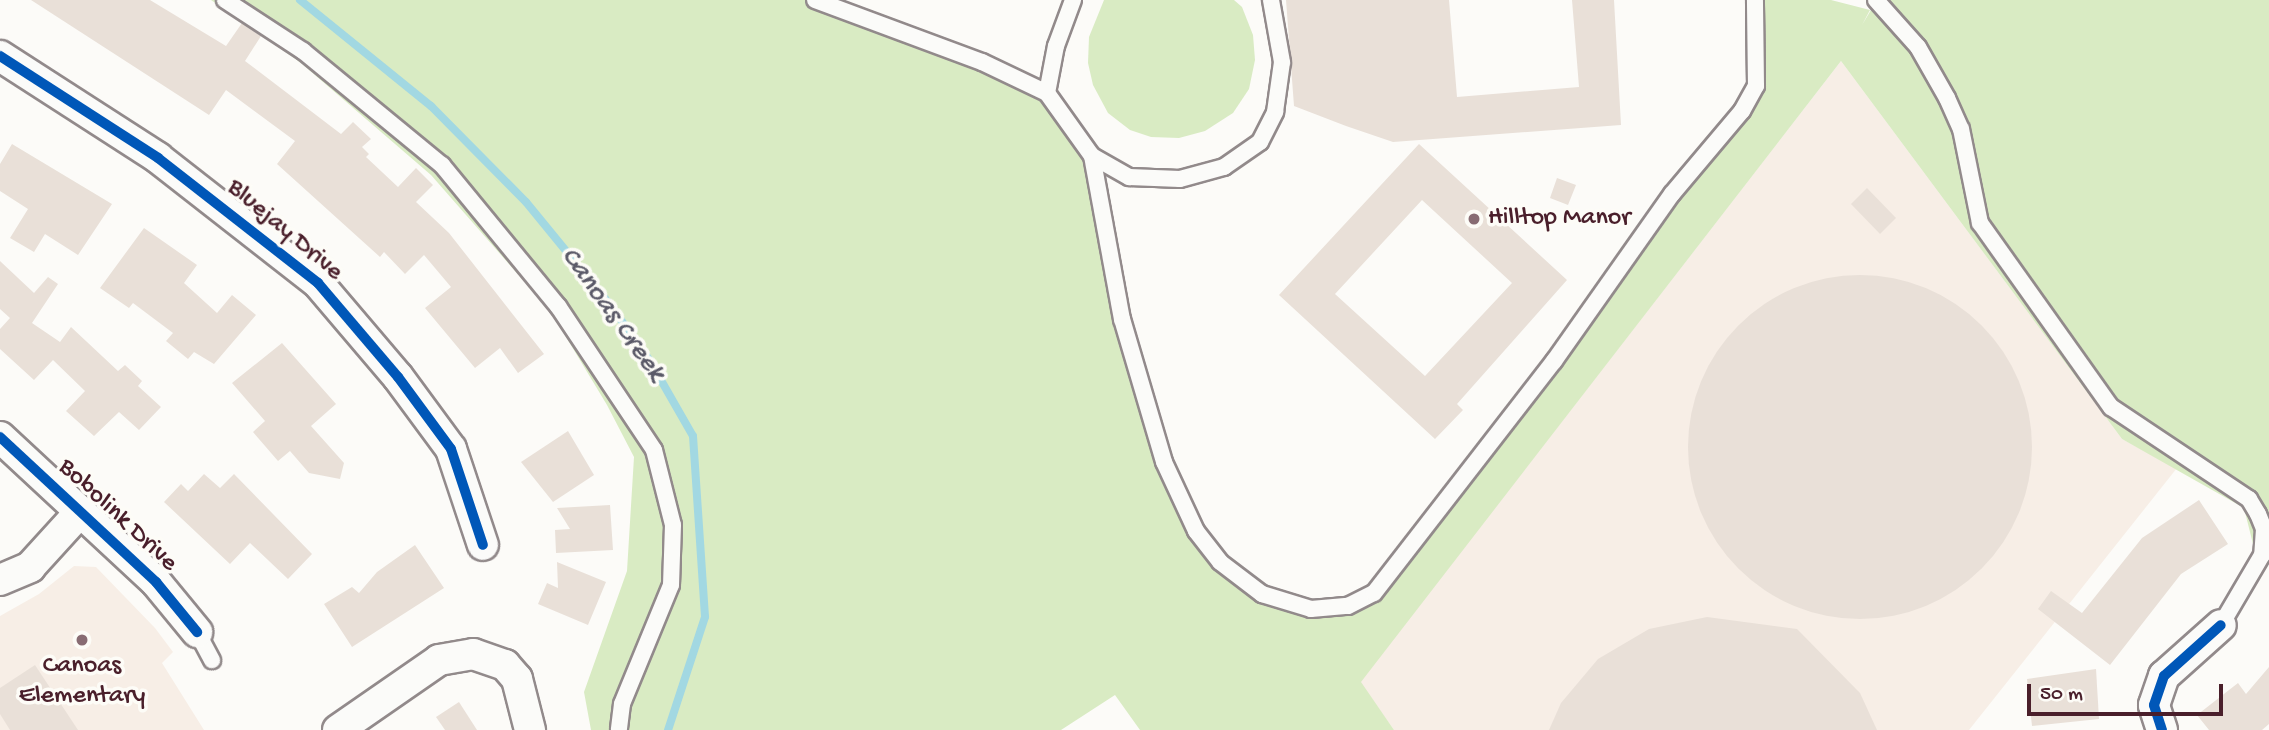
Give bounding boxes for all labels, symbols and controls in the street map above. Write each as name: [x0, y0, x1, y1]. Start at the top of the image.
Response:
street label: Bluejay Drive: [219, 173, 349, 289]
place label: Hilltop Manor: [1488, 203, 1631, 235]
marker: Hilltop Manor: [1466, 211, 1482, 227]
water label: Canoas Creek: [552, 241, 672, 389]
street label: Bobolink Drive: [51, 453, 183, 579]
marker: Canoas Elementary: [74, 632, 90, 648]
place label: Canoas Elementary: [19, 651, 145, 712]
scale bar: [2031, 670, 2227, 714]
text: 50 m: [2040, 683, 2083, 708]

